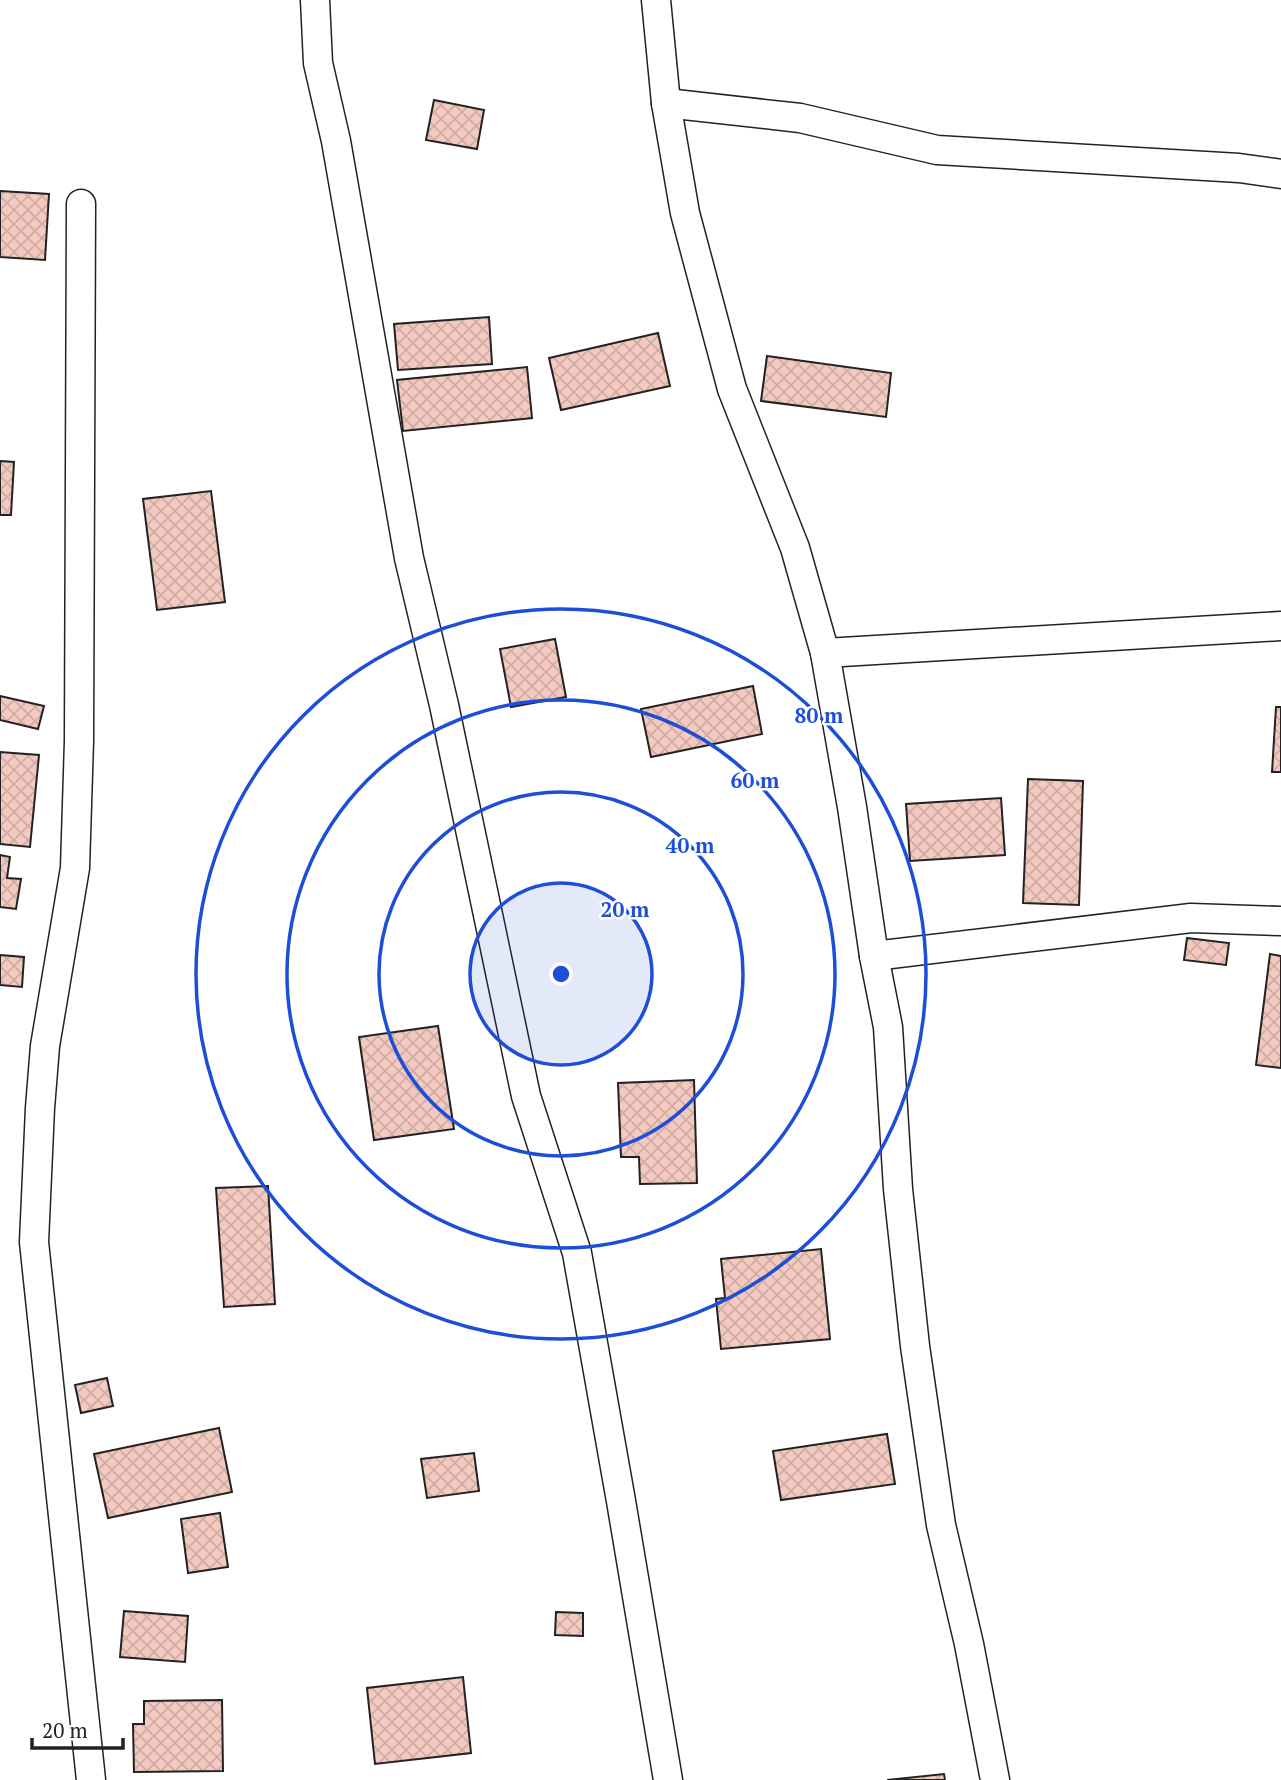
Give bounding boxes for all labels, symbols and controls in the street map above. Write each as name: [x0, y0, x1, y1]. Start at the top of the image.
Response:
text: 80 m: [795, 701, 844, 729]
text: 60 m: [731, 766, 780, 794]
text: 40 m: [666, 831, 715, 859]
text: 20 m: [601, 895, 650, 923]
centre of rings: [549, 962, 573, 986]
scale bar: [32, 1706, 122, 1750]
text: 20 m: [42, 1716, 88, 1744]

